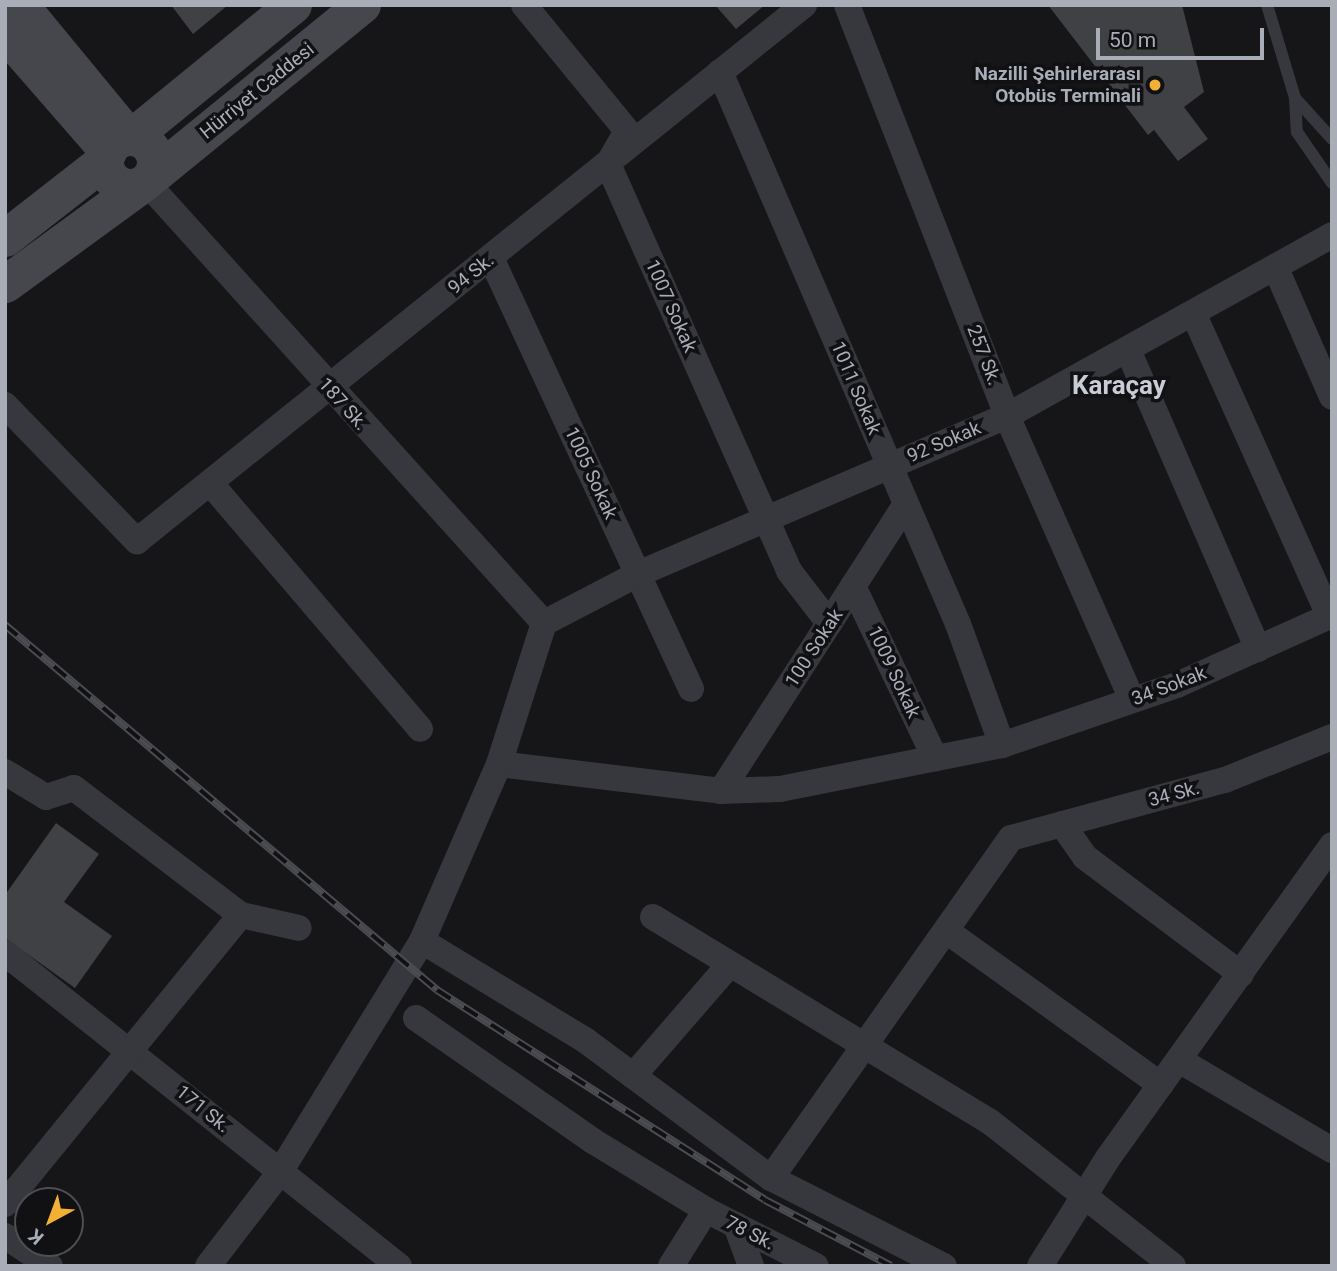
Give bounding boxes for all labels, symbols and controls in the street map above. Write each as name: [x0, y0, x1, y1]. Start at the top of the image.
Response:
scale bar: [1099, 14, 1267, 58]
text: 50 m: [1109, 28, 1156, 52]
street label: Hürriyet Caddesi: [195, 38, 319, 144]
place label: Nazilli Şehirlerarası Otobüs Terminali: [974, 63, 1141, 107]
marker: Nazilli Şehirlerarası Otobüs Terminali: [1147, 77, 1163, 93]
street label: 94 Sk.: [444, 249, 498, 299]
street label: 1007 Sokak: [640, 256, 702, 356]
street label: 257 Sk.: [962, 322, 1006, 388]
street label: 1011 Sokak: [826, 338, 886, 438]
district label: Karaçay: [1072, 370, 1166, 402]
street label: 187 Sk.: [314, 373, 372, 435]
street label: 92 Sokak: [904, 416, 984, 468]
street label: 1005 Sokak: [560, 423, 622, 523]
street label: 100 Sokak: [780, 605, 848, 691]
street label: 1009 Sokak: [863, 622, 925, 722]
street label: 34 Sokak: [1129, 661, 1209, 711]
street label: 34 Sk.: [1146, 776, 1202, 812]
street label: 171 Sk.: [171, 1080, 235, 1138]
north arrow: [14, 1187, 84, 1257]
street label: 78 Sk.: [722, 1211, 778, 1255]
text: K: [24, 1224, 48, 1249]

